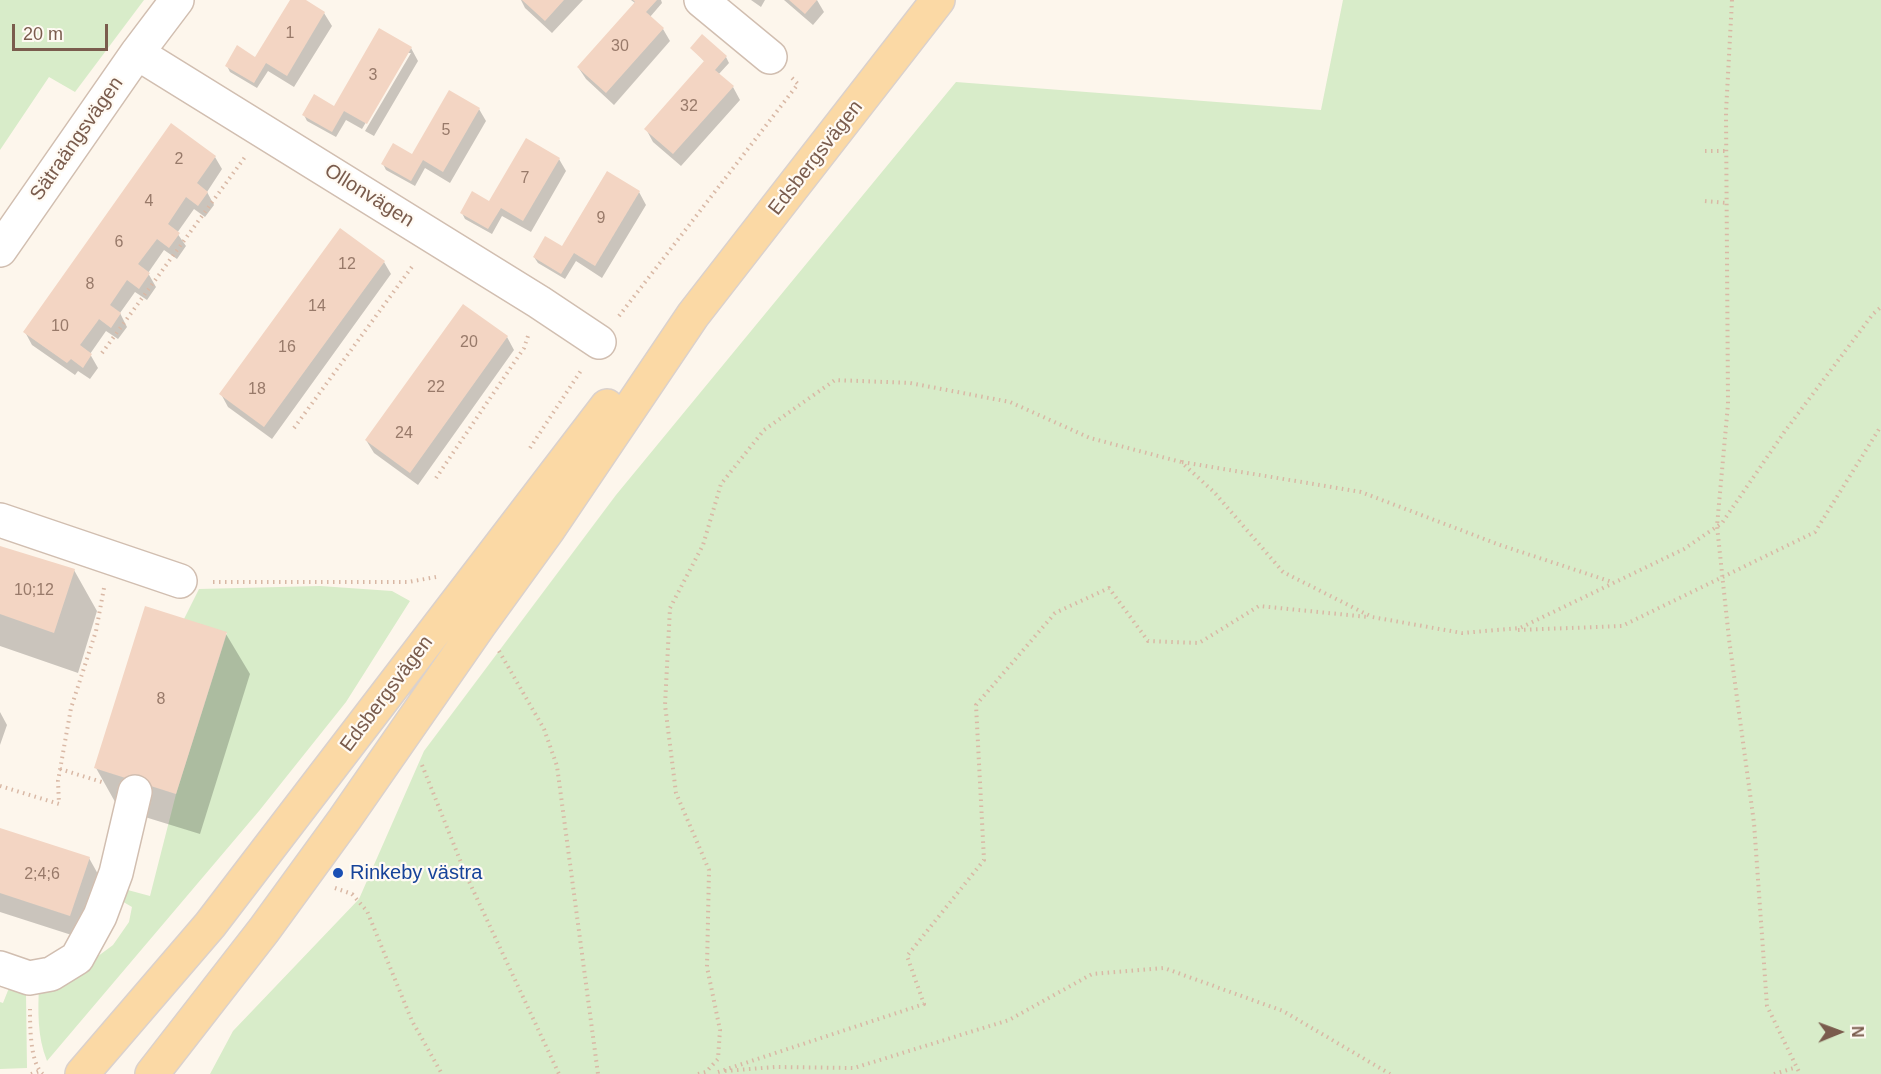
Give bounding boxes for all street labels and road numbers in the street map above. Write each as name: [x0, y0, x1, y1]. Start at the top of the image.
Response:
street label: Sätraängsvägen: [25, 72, 129, 206]
street label: Edsbergsvägen: [764, 96, 868, 220]
street label: Ollonvägen: [320, 159, 418, 233]
street label: Edsbergsvägen: [336, 631, 438, 757]

